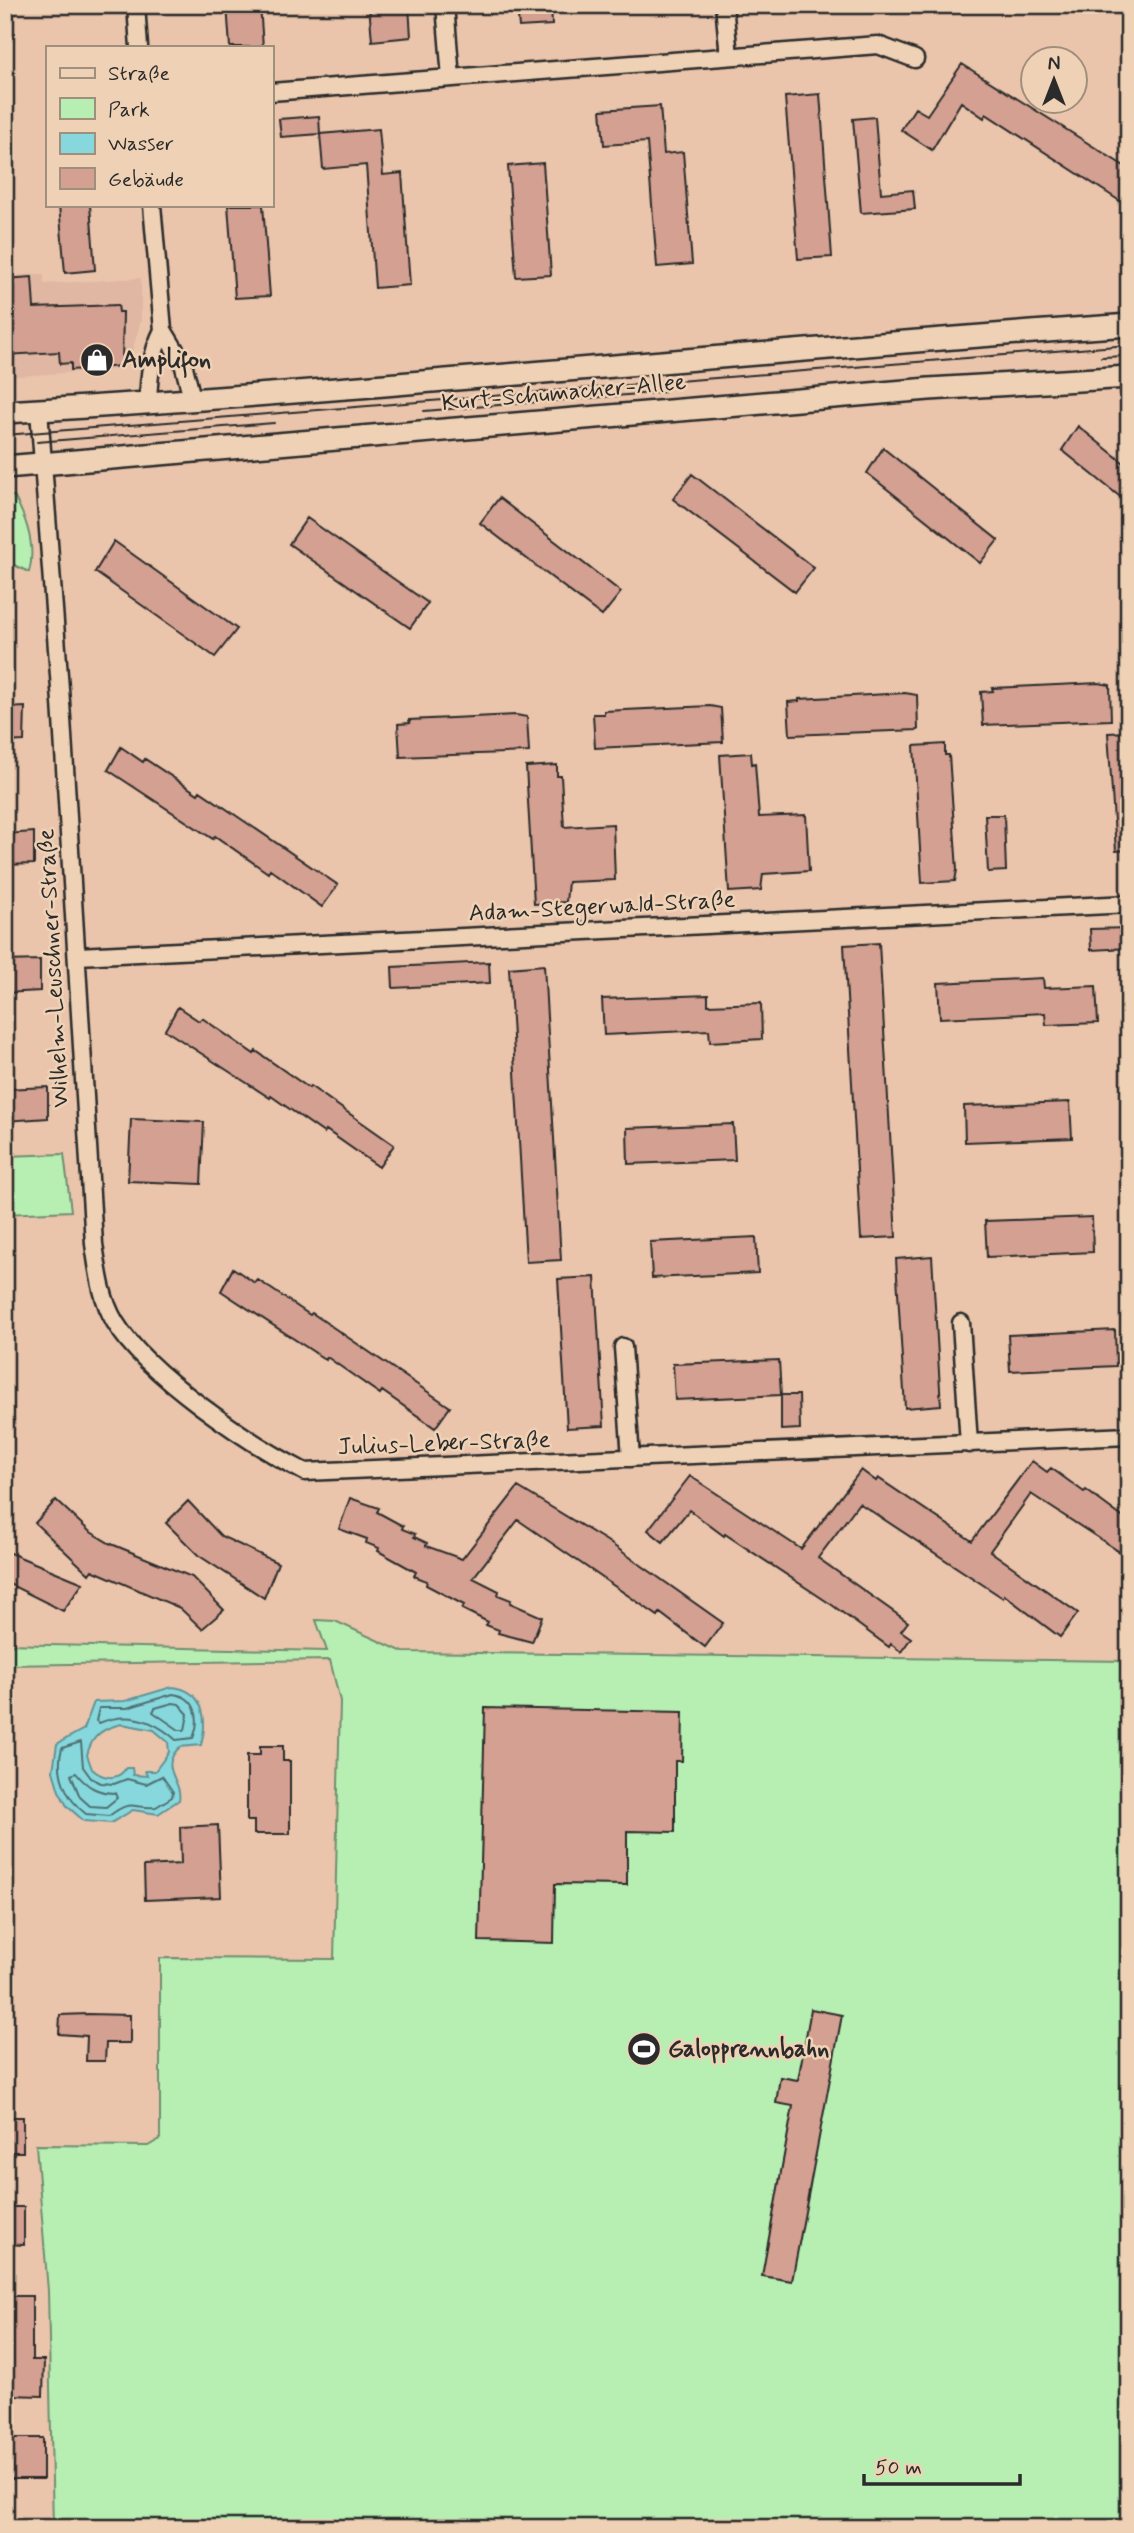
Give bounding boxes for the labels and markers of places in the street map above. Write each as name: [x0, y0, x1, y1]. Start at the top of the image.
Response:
shop icon: Amplifon: [78, 341, 116, 379]
place label: Amplifon: [122, 345, 211, 378]
sports icon: Galopprennbahn: [625, 2030, 663, 2068]
place label: Galopprennbahn: [668, 2034, 829, 2065]

